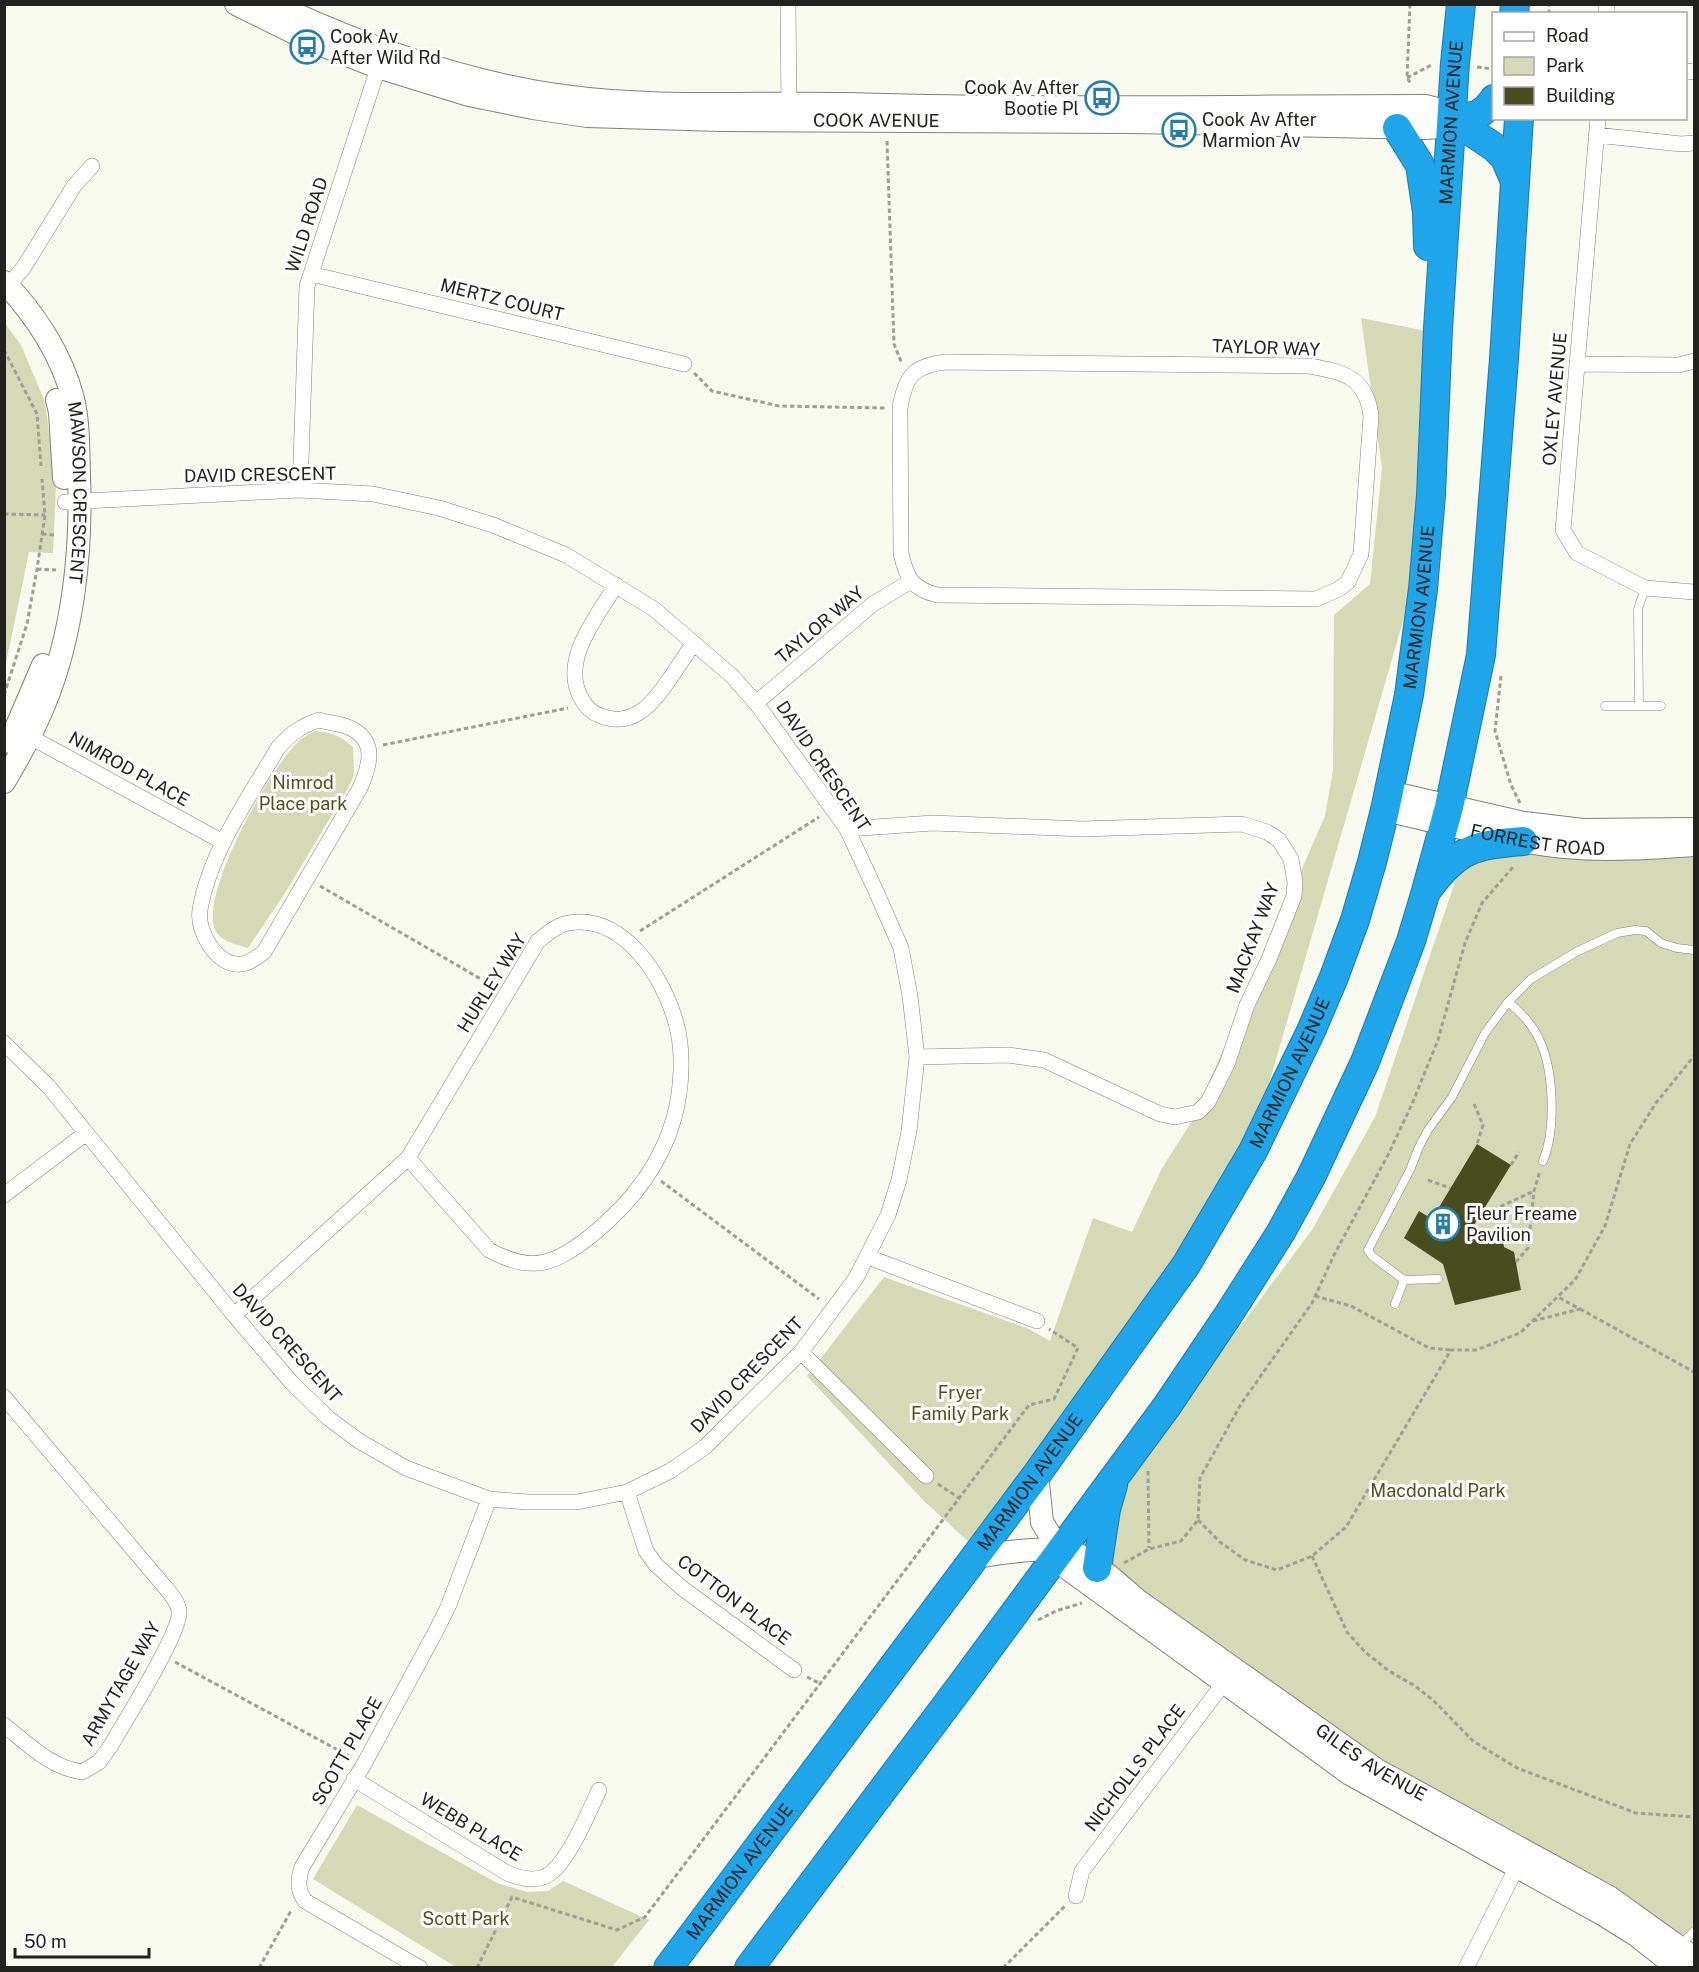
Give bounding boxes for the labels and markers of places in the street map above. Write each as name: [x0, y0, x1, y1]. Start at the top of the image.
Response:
place label: Cook Av After Wild Rd: [330, 26, 441, 68]
bus stop icon: Cook Av After Wild Rd: [289, 29, 325, 65]
place label: Cook Av After Bootie Pl: [964, 77, 1079, 119]
bus stop icon: Cook Av After Bootie Pl: [1084, 80, 1120, 116]
place label: Cook Av After Marmion Av: [1202, 109, 1317, 151]
bus stop icon: Cook Av After Marmion Av: [1161, 112, 1197, 148]
place label: Fleur Freame Pavilion: [1466, 1203, 1577, 1245]
building icon: Fleur Freame Pavilion: [1425, 1206, 1461, 1242]

